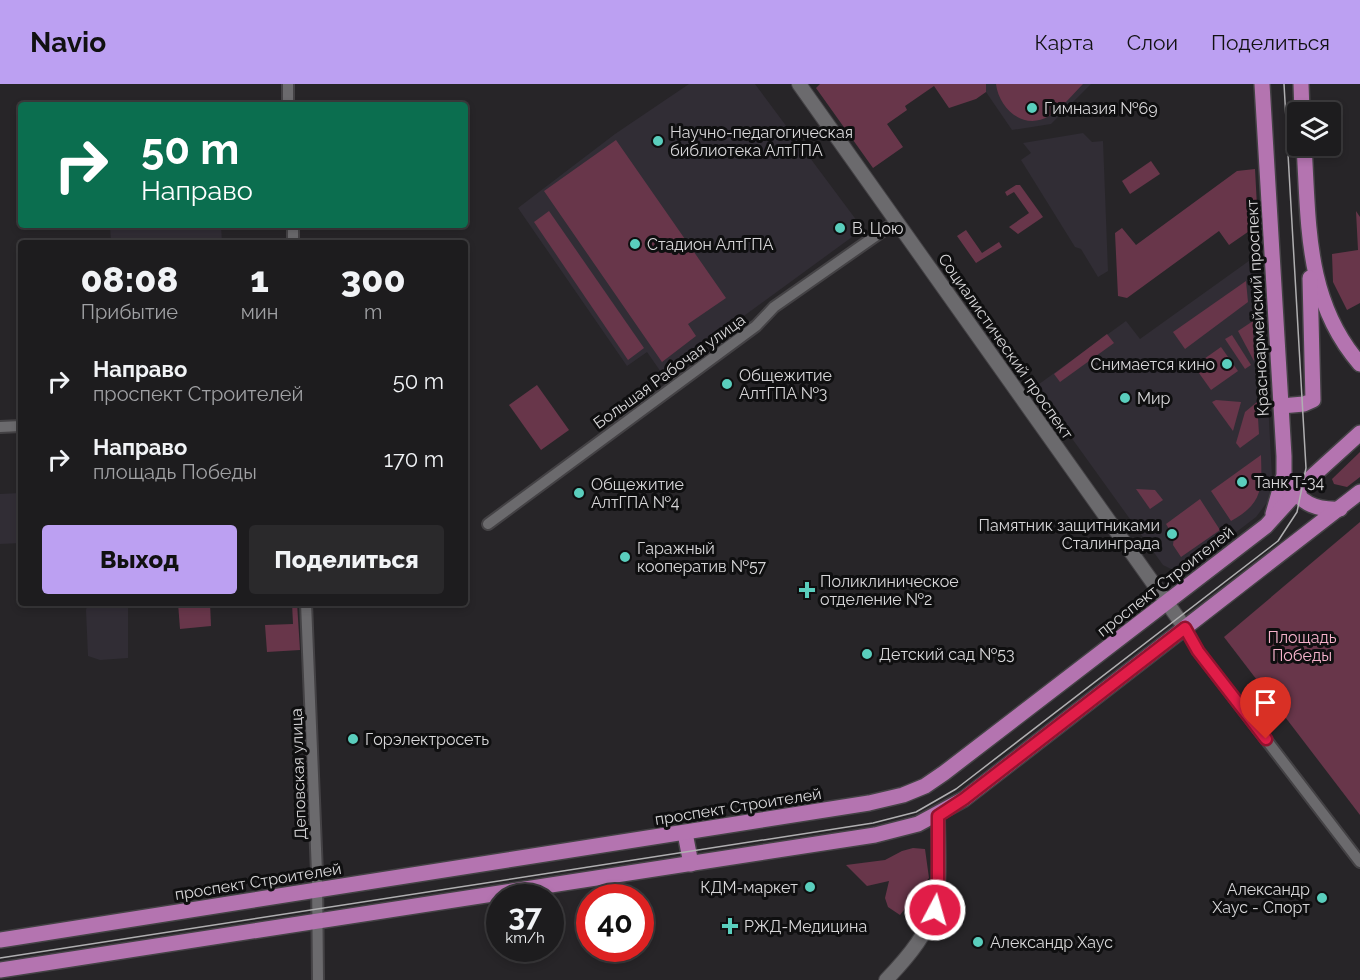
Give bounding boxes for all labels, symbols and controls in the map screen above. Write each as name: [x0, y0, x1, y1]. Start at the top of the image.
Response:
text: Navio: [30, 26, 106, 59]
text: Карта: [1035, 30, 1094, 55]
text: Слои: [1127, 30, 1178, 55]
text: Поделиться: [1211, 30, 1330, 55]
place label: Гимназия №69: [1044, 99, 1158, 118]
marker: Гимназия №69: [1025, 101, 1039, 115]
map controls: [1287, 102, 1341, 156]
button: layers: [1287, 102, 1341, 156]
place label: Научно-педагогическая библиотека АлтГПА: [670, 123, 853, 160]
text: 50 m: [141, 125, 239, 174]
icon: right: [42, 126, 120, 204]
marker: Научно-педагогическая библиотека АлтГПА: [651, 134, 665, 148]
text: Направо: [141, 175, 253, 206]
street label: Красноармейский проспект: [1242, 199, 1273, 417]
place label: В. Цою: [852, 219, 903, 238]
marker: В. Цою: [833, 221, 847, 235]
place label: Стадион АлтГПА: [647, 235, 774, 254]
marker: Стадион АлтГПА: [628, 237, 642, 251]
street label: Социалистический проспект: [934, 250, 1077, 443]
text: 08:08: [80, 258, 178, 300]
text: 1: [250, 258, 269, 300]
text: 300: [341, 258, 406, 300]
text: Прибытие: [81, 300, 178, 324]
text: мин: [241, 300, 278, 324]
text: m: [364, 300, 382, 324]
street label: Большая Рабочая улица: [590, 310, 749, 433]
place label: Снимается кино: [1090, 355, 1215, 374]
text: Направо: [93, 356, 187, 382]
marker: Снимается кино: [1220, 357, 1234, 371]
icon: right: [42, 365, 75, 398]
place label: Общежитие АлтГПА №3: [739, 366, 832, 403]
text: 50 m: [393, 368, 444, 394]
marker: Общежитие АлтГПА №3: [720, 377, 734, 391]
text: проспект Строителей: [93, 382, 303, 406]
place label: Мир: [1137, 389, 1171, 408]
marker: Мир: [1118, 391, 1132, 405]
text: Направо: [93, 434, 187, 460]
icon: right: [42, 443, 75, 476]
text: 170 m: [384, 446, 444, 472]
text: площадь Победы: [93, 460, 257, 484]
place label: Танк Т-34: [1254, 473, 1325, 492]
place label: Общежитие АлтГПА №4: [591, 475, 684, 512]
marker: Танк Т-34: [1235, 475, 1249, 489]
marker: Общежитие АлтГПА №4: [572, 486, 586, 500]
place label: Памятник защитниками Сталинграда: [979, 516, 1160, 553]
street label: проспект Строителей: [1093, 522, 1237, 641]
button: Выход: [42, 525, 237, 594]
button: Поделиться: [249, 525, 444, 594]
marker: Памятник защитниками Сталинграда: [1165, 527, 1179, 541]
place label: Гаражный кооператив №57: [637, 539, 767, 576]
marker: Гаражный кооператив №57: [618, 550, 632, 564]
place label: Поликлиническое отделение №2: [820, 572, 959, 609]
marker: Поликлиническое отделение №2: [798, 581, 816, 599]
park label: Площадь Победы: [1267, 628, 1337, 665]
place label: Детский сад №53: [879, 645, 1015, 664]
marker: Детский сад №53: [860, 647, 874, 661]
pin: [1240, 677, 1291, 739]
icon: arrive: [1249, 686, 1282, 719]
street label: Деповская улица: [287, 708, 310, 840]
place label: Горэлектросеть: [365, 730, 489, 749]
marker: Горэлектросеть: [346, 732, 360, 746]
street label: проспект Строителей: [653, 784, 823, 829]
street label: проспект Строителей: [173, 859, 343, 904]
place label: КДМ-маркет: [700, 878, 798, 897]
position arrow: [903, 878, 967, 942]
marker: КДМ-маркет: [803, 880, 817, 894]
place label: Александр Хаус - Спорт: [1212, 880, 1310, 917]
speed limit sign: 40: [576, 884, 654, 962]
marker: Александр Хаус - Спорт: [1315, 891, 1329, 905]
text: 37: [508, 898, 542, 933]
marker: РЖД-Медицина: [721, 917, 739, 935]
place label: РЖД-Медицина: [744, 917, 867, 936]
text: km/h: [505, 929, 545, 947]
place label: Александр Хаус: [990, 933, 1113, 952]
marker: Александр Хаус: [971, 935, 985, 949]

